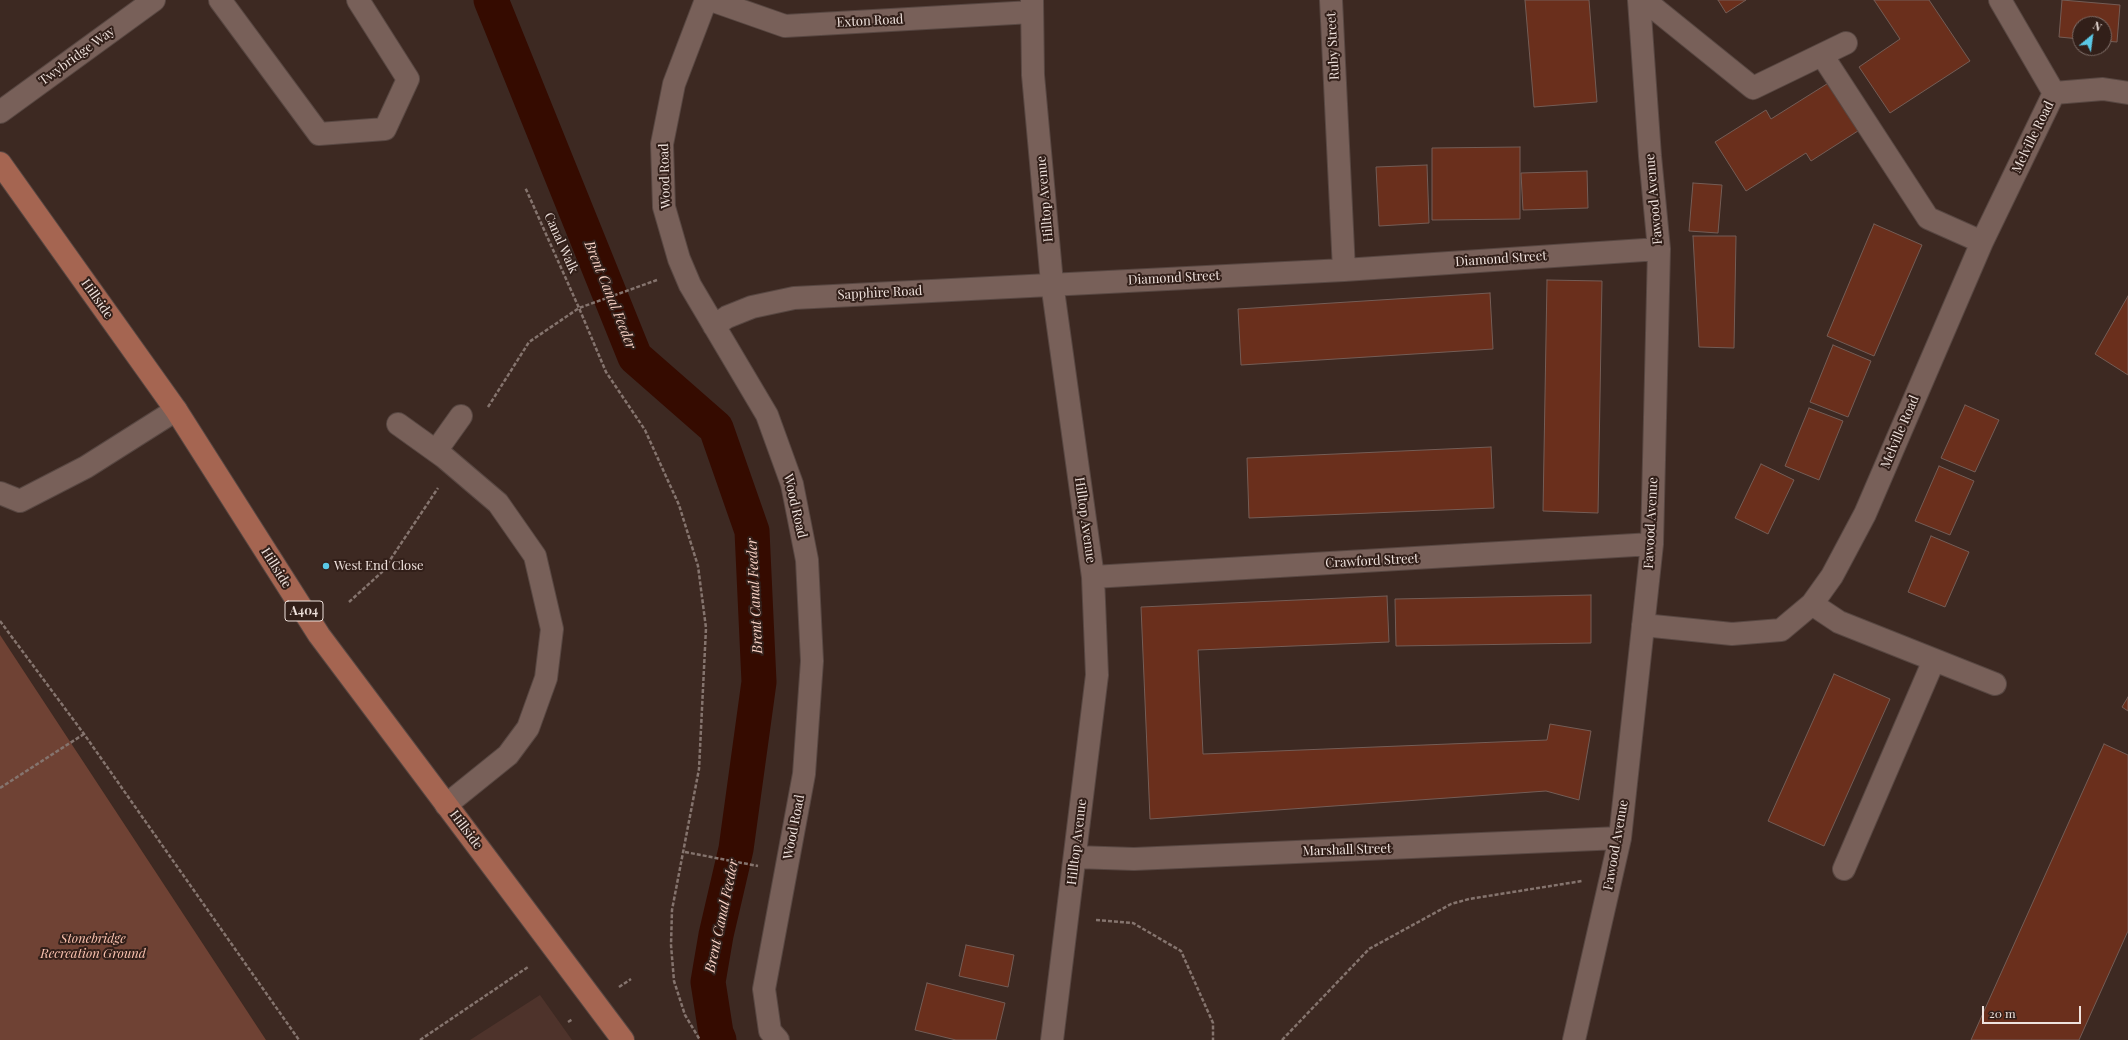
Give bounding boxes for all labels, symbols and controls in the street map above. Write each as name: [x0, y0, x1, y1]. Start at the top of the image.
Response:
street label: Exton Road: [836, 11, 904, 31]
street label: Ruby Street: [1323, 12, 1343, 80]
north arrow: [2072, 16, 2112, 56]
text: N: [2090, 17, 2105, 34]
street label: Twybridge Way: [36, 23, 118, 89]
street label: Melville Road: [2009, 98, 2057, 176]
street label: Wood Road: [656, 143, 674, 209]
street label: Fawood Avenue: [1642, 153, 1666, 245]
street label: Hilltop Avenue: [1033, 155, 1057, 243]
street label: Canal Walk: [541, 210, 581, 276]
water label: Brent Canal Feeder: [581, 238, 639, 352]
street label: Diamond Street: [1455, 248, 1547, 270]
street label: Diamond Street: [1128, 268, 1220, 288]
street label: Hillside: [78, 276, 116, 322]
street label: Sapphire Road: [837, 283, 923, 303]
street label: Melville Road: [1878, 393, 1922, 471]
street label: Wood Road: [780, 472, 810, 540]
street label: Hilltop Avenue: [1071, 476, 1099, 564]
street label: Fawood Avenue: [1641, 477, 1661, 569]
water label: Brent Canal Feeder: [744, 538, 766, 654]
street label: Hillside: [258, 545, 294, 591]
street label: Crawford Street: [1325, 551, 1419, 571]
place label: West End Close: [334, 558, 424, 574]
marker: West End Close: [321, 561, 331, 571]
road number: A404: [285, 601, 323, 621]
street label: Wood Road: [780, 793, 808, 861]
street label: Hilltop Avenue: [1064, 798, 1090, 886]
street label: Fawood Avenue: [1600, 799, 1632, 891]
street label: Hillside: [446, 807, 486, 853]
street label: Marshall Street: [1302, 841, 1392, 859]
water label: Brent Canal Feeder: [702, 858, 742, 974]
park label: Stonebridge Recreation Ground: [40, 931, 146, 962]
scale bar: [1984, 998, 2083, 1024]
text: 20 m: [1989, 1005, 2016, 1021]

